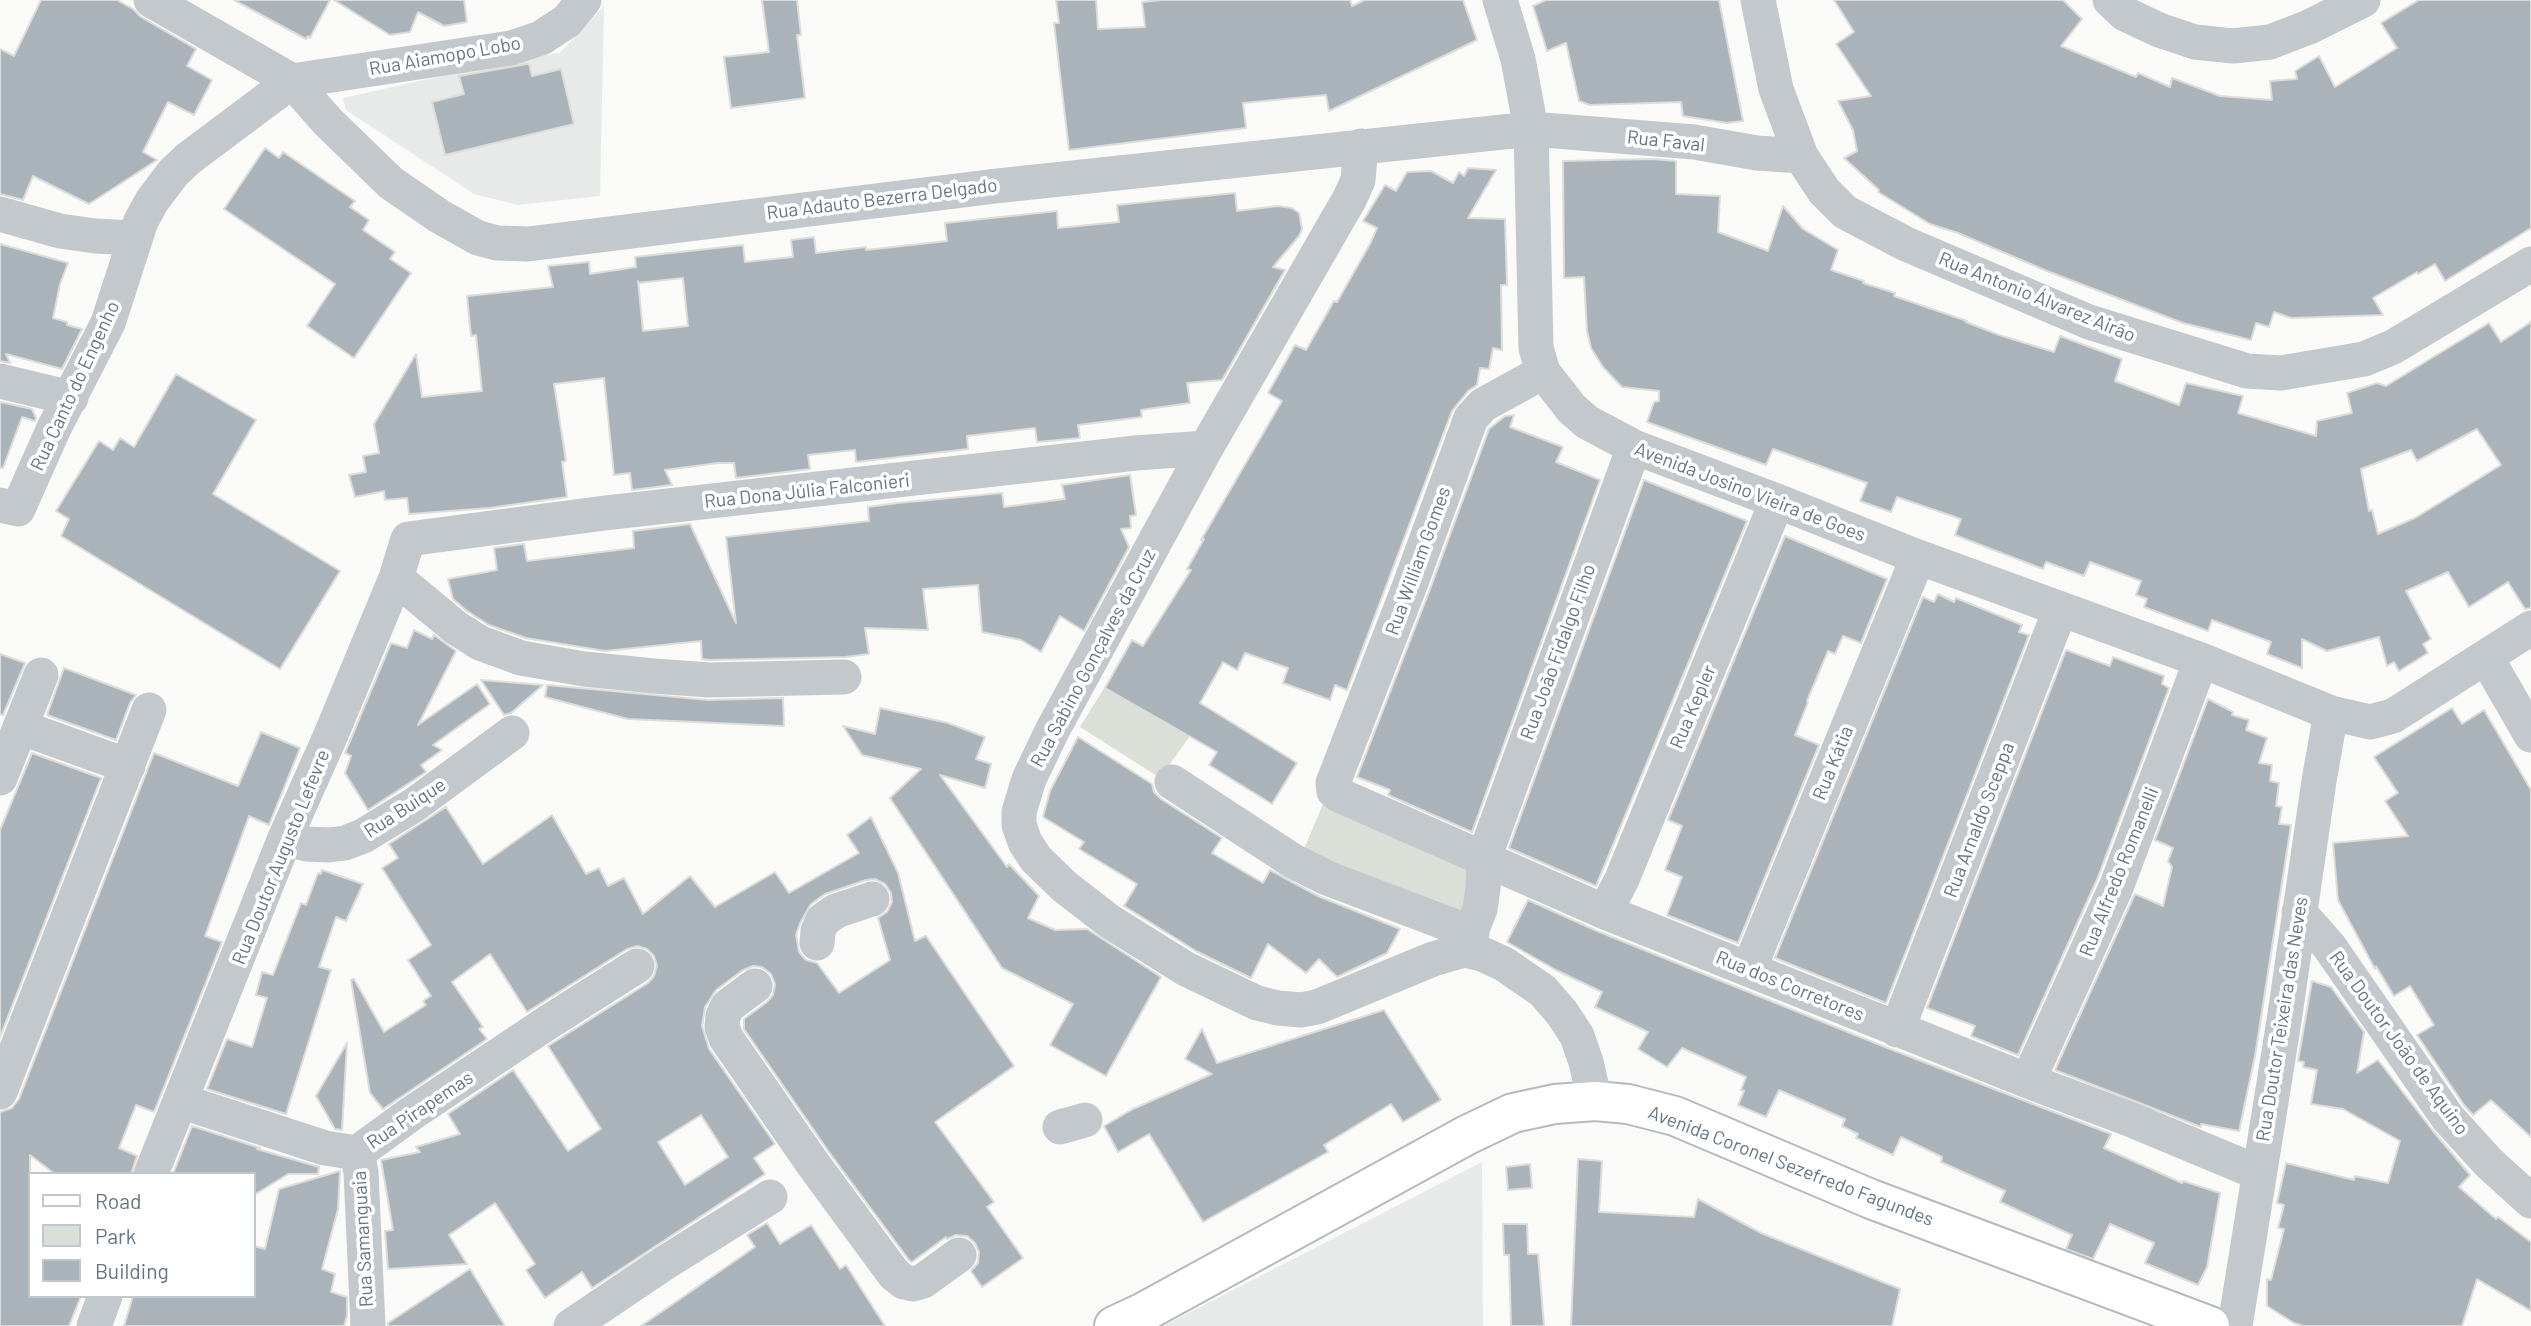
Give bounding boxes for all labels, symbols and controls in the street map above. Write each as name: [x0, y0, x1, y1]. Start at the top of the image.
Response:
street label: Rua Aiamopo Lobo: [367, 31, 523, 81]
street label: Rua Faval: [1626, 126, 1706, 156]
street label: Rua Adauto Bezerra Delgado: [765, 174, 999, 224]
street label: Rua Antonio Álvarez Airão: [1935, 247, 2139, 347]
street label: Rua Canto do Engenho: [26, 297, 124, 475]
street label: Avenida Josino Vieira de Goes: [1631, 437, 1869, 547]
street label: Rua Dona Júlia Falconieri: [703, 469, 911, 513]
street label: Rua William Gomes: [1381, 484, 1455, 638]
street label: Rua Sabino Gonçalves da Cruz: [1026, 545, 1160, 771]
street label: Rua João Fidalgo Filho: [1516, 561, 1600, 743]
street label: Rua Kepler: [1665, 662, 1721, 752]
street label: Rua Kátia: [1808, 723, 1858, 803]
street label: Rua Arnaldo Sceppa: [1939, 739, 2019, 901]
street label: Rua Doutor Augusto Lefevre: [227, 746, 335, 968]
street label: Rua Buique: [360, 773, 450, 843]
street label: Rua Alfredo Romanelli: [2075, 784, 2163, 960]
street label: Rua Doutor Teixeira das Neves: [2251, 895, 2313, 1143]
street label: Rua dos Corretores: [1713, 946, 1867, 1026]
street label: Rua Doutor João de Aquino: [2325, 947, 2473, 1139]
street label: Rua Pirapemas: [363, 1066, 477, 1154]
street label: Avenida Coronel Sezefredo Fagundes: [1645, 1101, 1937, 1231]
street label: Rua Samanguaia: [348, 1170, 378, 1308]
legend: [28, 1172, 256, 1298]
text: Road: [95, 1188, 141, 1213]
text: Park: [95, 1223, 136, 1248]
text: Building: [95, 1258, 169, 1283]

